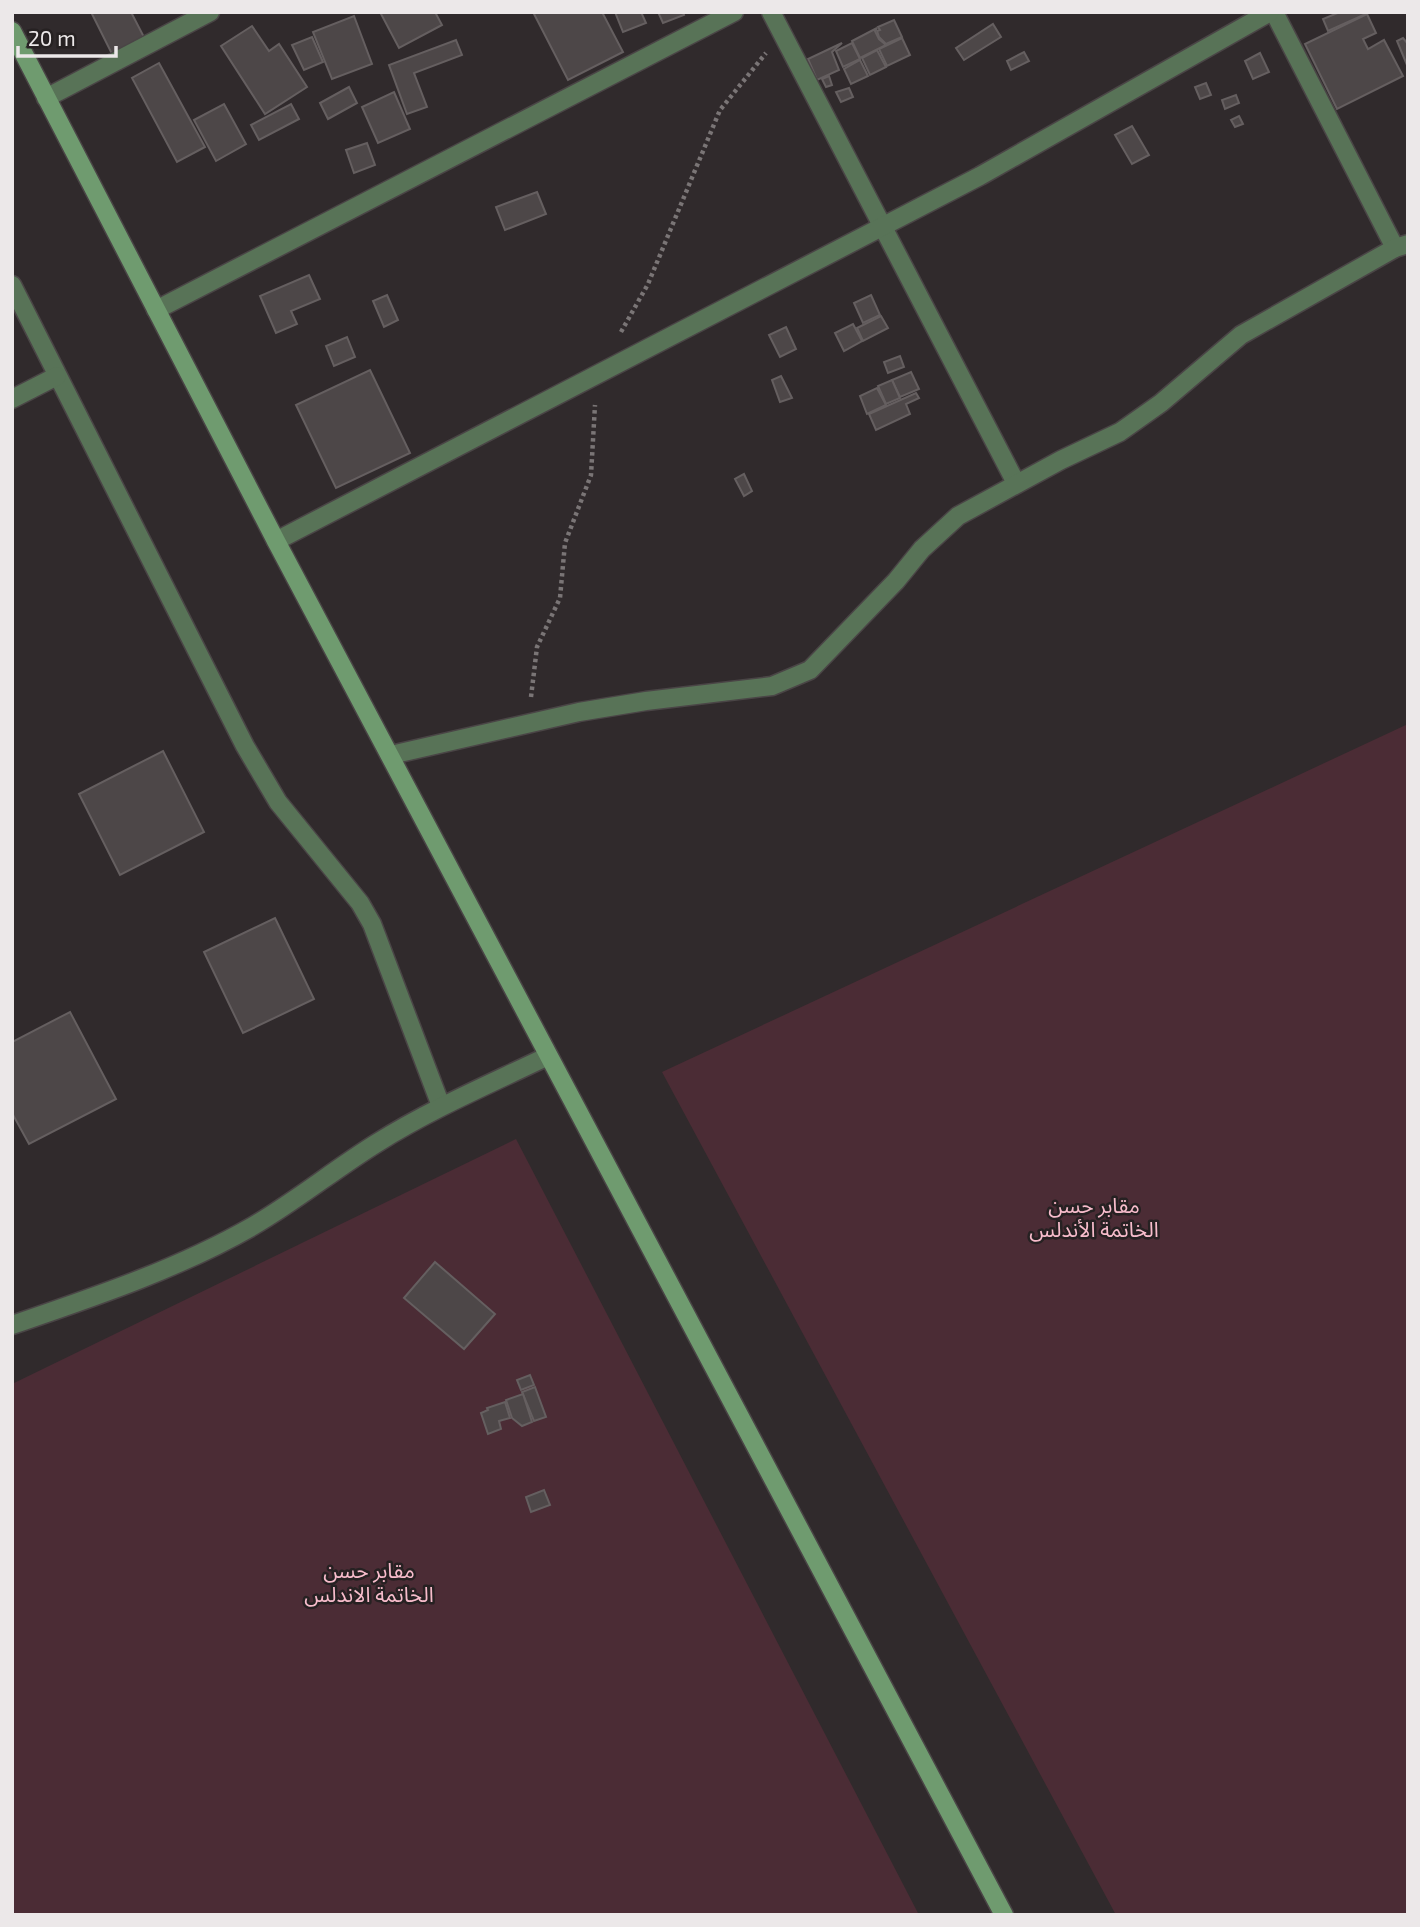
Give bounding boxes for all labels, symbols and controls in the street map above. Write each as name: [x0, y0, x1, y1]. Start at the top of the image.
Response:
scale bar: [18, 14, 116, 58]
text: 20 m: [28, 25, 76, 50]
park label: مقابر حسن الخاتمة الأندلس: [1029, 1192, 1159, 1242]
park label: مقابر حسن الخاتمة الاندلس: [304, 1557, 434, 1607]

